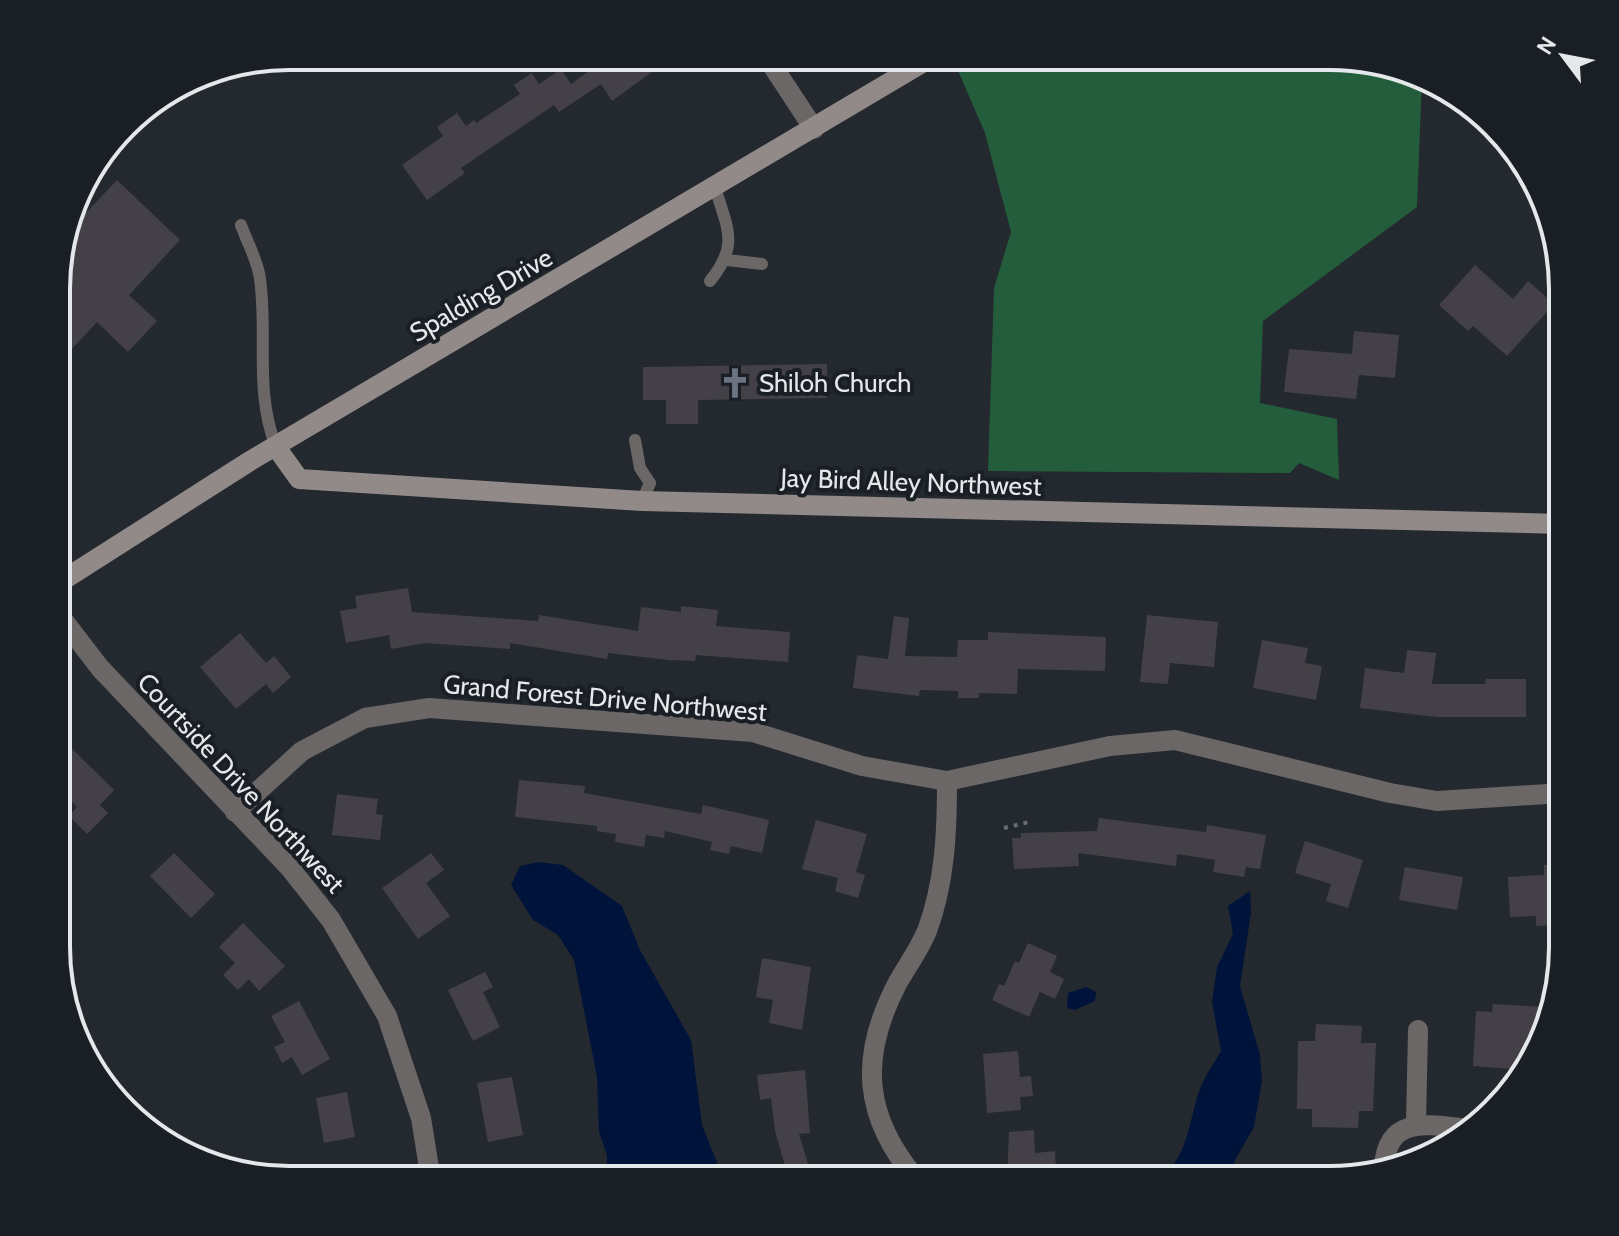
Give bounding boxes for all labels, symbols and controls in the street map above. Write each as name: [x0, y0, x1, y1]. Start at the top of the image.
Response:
north arrow: [1523, 16, 1603, 96]
text: N: [1531, 32, 1562, 59]
street label: Spalding Drive: [404, 241, 558, 349]
church icon: Shiloh Church: [718, 366, 752, 400]
place label: Shiloh Church: [759, 367, 911, 399]
street label: Jay Bird Alley Northwest: [779, 461, 1042, 503]
street label: Courtside Drive Northwest: [131, 666, 351, 900]
street label: Grand Forest Drive Northwest: [442, 668, 768, 728]

